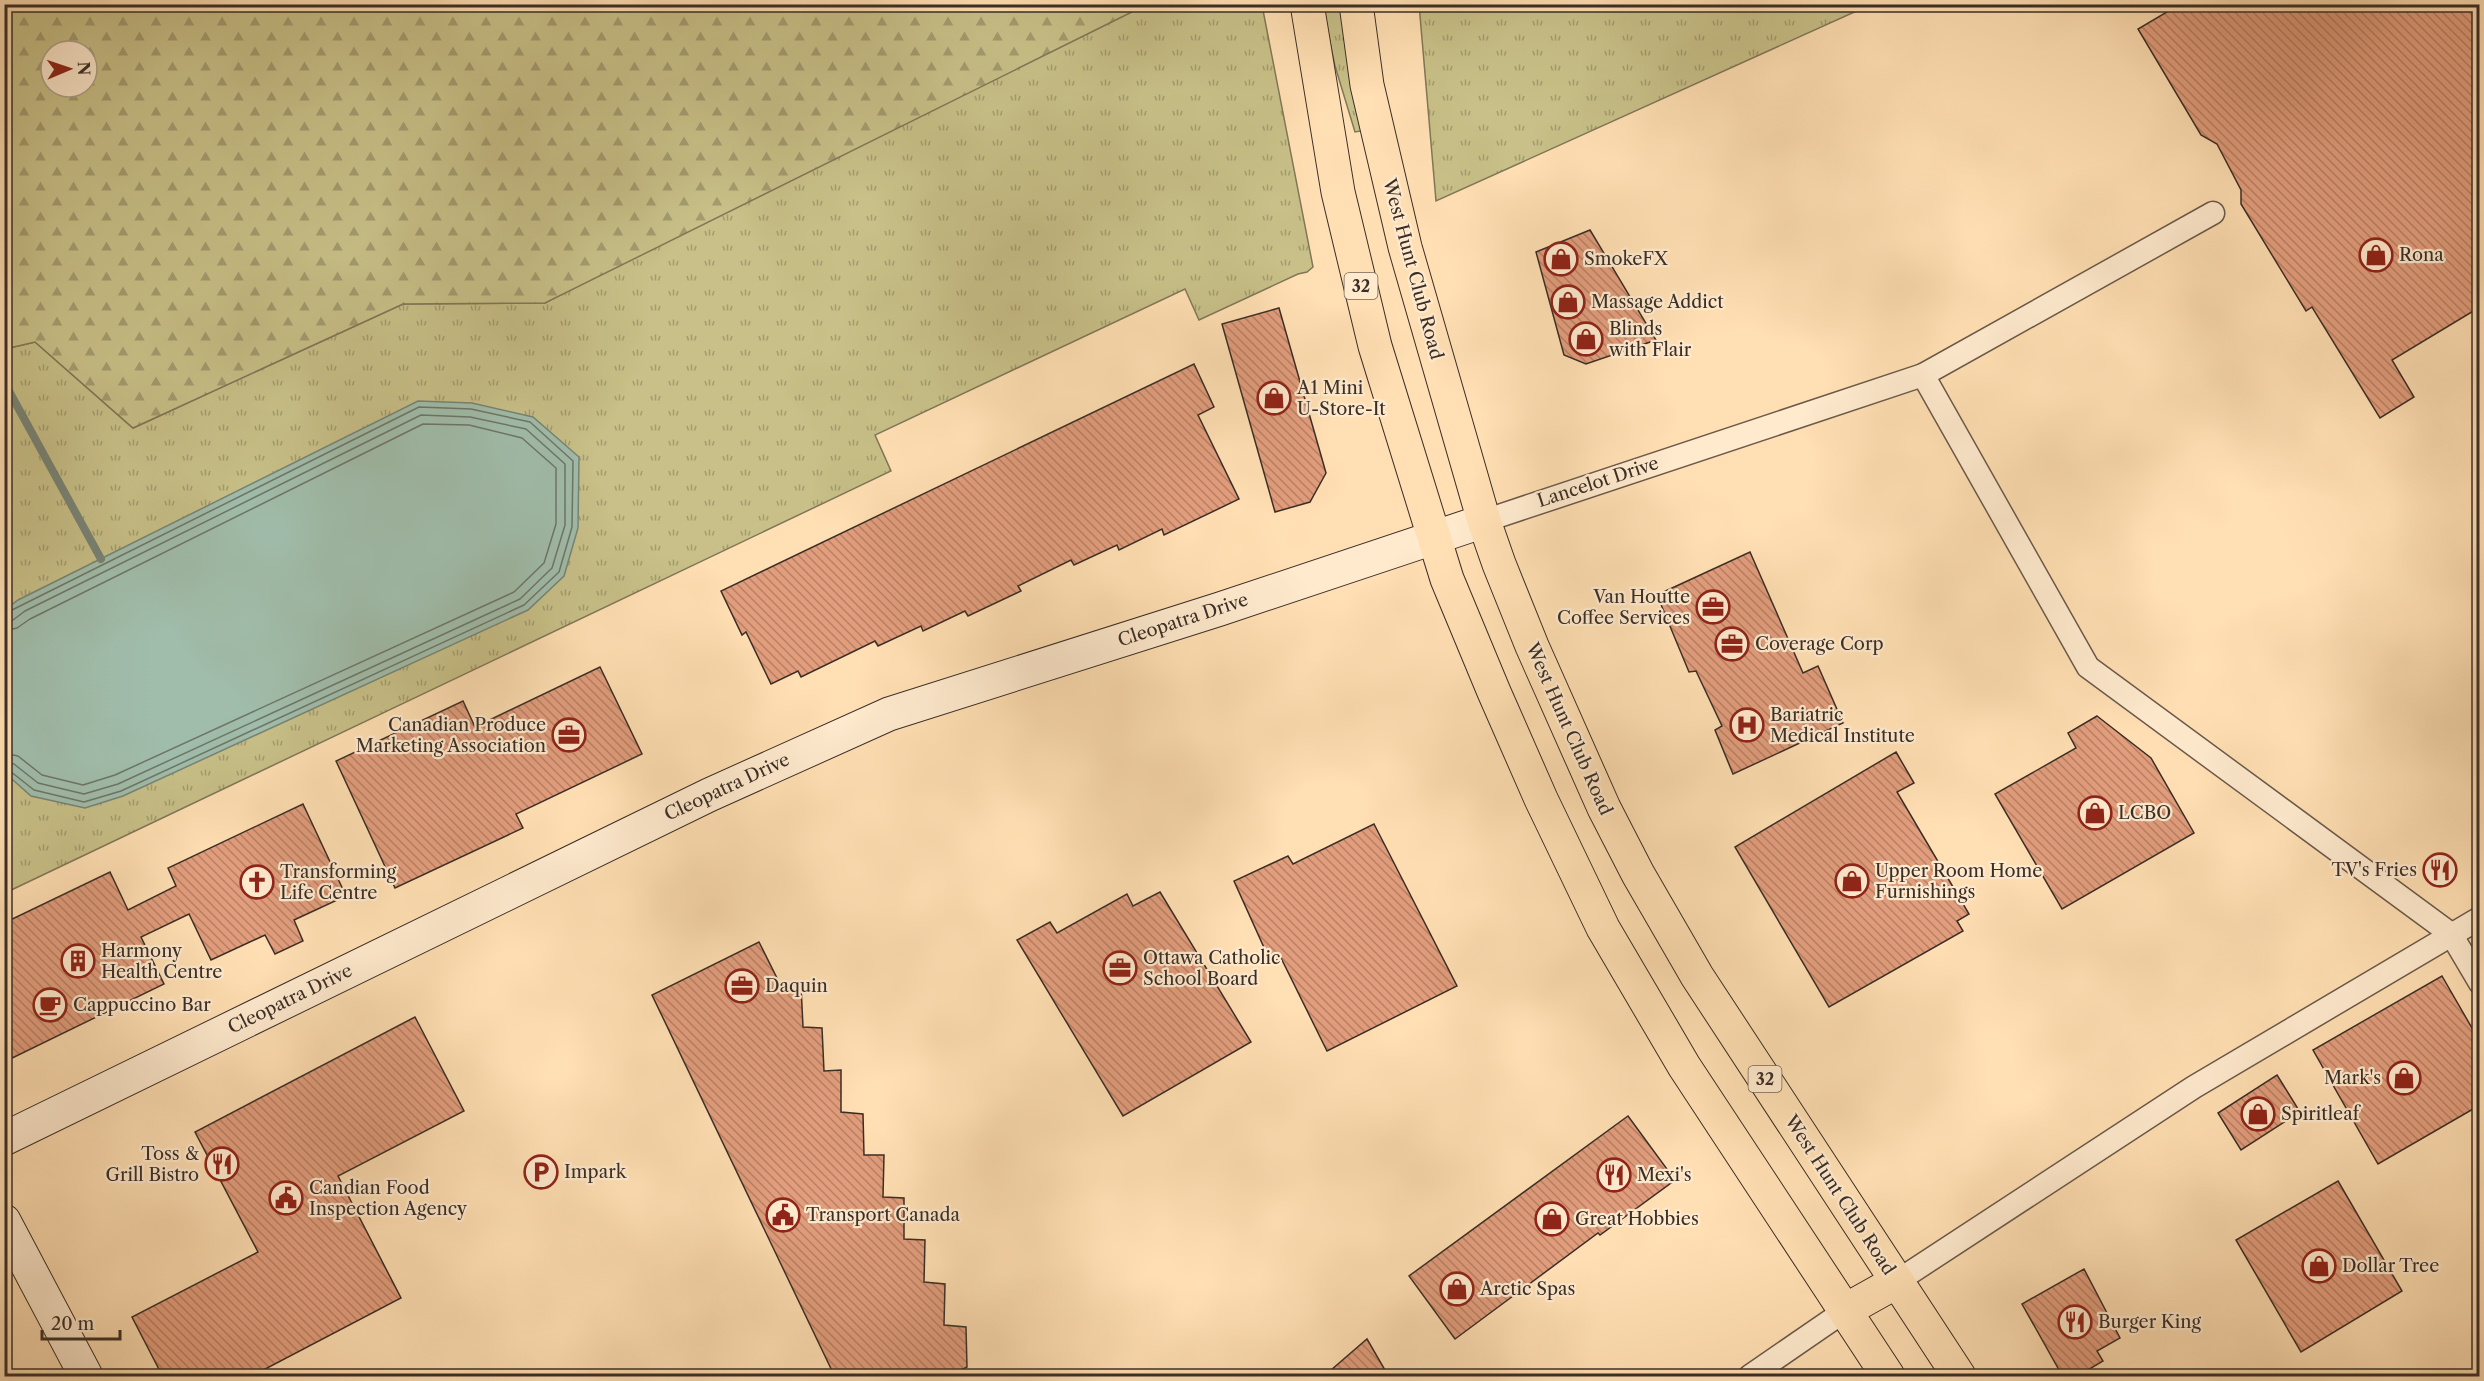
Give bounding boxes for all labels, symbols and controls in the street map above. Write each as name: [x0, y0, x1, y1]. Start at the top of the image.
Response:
north arrow: [39, 39, 99, 99]
text: N: [74, 61, 94, 76]
street label: West Hunt Club Road: [1378, 175, 1448, 362]
shop icon: Rona: [2358, 237, 2394, 273]
shop icon: SmokeFX: [1543, 241, 1579, 277]
place label: Rona: [2399, 244, 2444, 266]
place label: SmokeFX: [1584, 248, 1669, 270]
road number: 32: [1344, 273, 1378, 299]
shop icon: Massage Addict: [1550, 284, 1586, 320]
place label: Massage Addict: [1591, 291, 1724, 313]
place label: Blinds with Flair: [1608, 318, 1692, 361]
shop icon: Blinds with Flair: [1568, 321, 1604, 357]
place label: A1 Mini U-Store-It: [1296, 377, 1386, 420]
shop icon: A1 Mini U-Store-It: [1256, 380, 1292, 416]
street label: Lancelot Drive: [1534, 452, 1662, 512]
place label: Van Houtte Coffee Services: [1557, 586, 1690, 629]
street label: Cleopatra Drive: [1115, 589, 1251, 651]
office icon: Van Houtte Coffee Services: [1695, 589, 1731, 625]
office icon: Coverage Corp: [1714, 626, 1750, 662]
place label: Coverage Corp: [1755, 633, 1884, 655]
street label: West Hunt Club Road: [1521, 639, 1617, 819]
place label: Bariatric Medical Institute: [1770, 704, 1915, 747]
hospital icon: Bariatric Medical Institute: [1729, 707, 1765, 743]
place label: Canadian Produce Marketing Association: [356, 714, 546, 757]
office icon: Canadian Produce Marketing Association: [551, 717, 587, 753]
street label: Cleopatra Drive: [661, 748, 793, 826]
shop icon: LCBO: [2077, 795, 2113, 831]
place label: LCBO: [2118, 802, 2171, 824]
restaurant icon: TV's Fries: [2422, 852, 2458, 888]
place label: TV's Fries: [2331, 859, 2417, 881]
place label: Upper Room Home Furnishings: [1875, 860, 2042, 903]
place label: Transforming Life Centre: [280, 861, 397, 904]
shop icon: Upper Room Home Furnishings: [1834, 863, 1870, 899]
church icon: Transforming Life Centre: [239, 864, 275, 900]
place label: Harmony Health Centre: [101, 940, 222, 983]
building icon: Harmony Health Centre: [60, 943, 96, 979]
place label: Ottawa Catholic School Board: [1143, 947, 1281, 990]
office icon: Ottawa Catholic School Board: [1102, 950, 1138, 986]
street label: Cleopatra Drive: [224, 959, 356, 1039]
office icon: Daquin: [724, 968, 760, 1004]
place label: Daquin: [765, 975, 828, 997]
cafe icon: Cappuccino Bar: [32, 987, 68, 1023]
place label: Cappuccino Bar: [73, 994, 211, 1016]
shop icon: Mark's: [2386, 1060, 2422, 1096]
road number: 32: [1748, 1066, 1782, 1092]
place label: Mark's: [2324, 1067, 2381, 1089]
shop icon: Spiritleaf: [2240, 1096, 2276, 1132]
place label: Spiritleaf: [2281, 1103, 2362, 1125]
street label: West Hunt Club Road: [1779, 1110, 1900, 1279]
place label: Toss & Grill Bistro: [105, 1143, 199, 1186]
restaurant icon: Toss & Grill Bistro: [204, 1146, 240, 1182]
parking icon: Impark: [523, 1154, 559, 1190]
restaurant icon: Mexi's: [1596, 1157, 1632, 1193]
place label: Impark: [564, 1161, 628, 1183]
place label: Mexi's: [1637, 1164, 1692, 1186]
place label: Candian Food Inspection Agency: [309, 1177, 468, 1220]
public building icon: Candian Food Inspection Agency: [268, 1180, 304, 1216]
public building icon: Transport Canada: [765, 1197, 801, 1233]
shop icon: Great Hobbies: [1534, 1201, 1570, 1237]
place label: Transport Canada: [806, 1204, 960, 1226]
place label: Great Hobbies: [1575, 1208, 1699, 1230]
shop icon: Dollar Tree: [2301, 1248, 2337, 1284]
place label: Dollar Tree: [2342, 1255, 2439, 1277]
shop icon: Arctic Spas: [1439, 1271, 1475, 1307]
place label: Arctic Spas: [1479, 1278, 1575, 1300]
scale bar: [42, 1303, 120, 1341]
restaurant icon: Burger King: [2057, 1304, 2093, 1340]
place label: Burger King: [2098, 1311, 2201, 1333]
text: 20 m: [51, 1313, 95, 1335]

